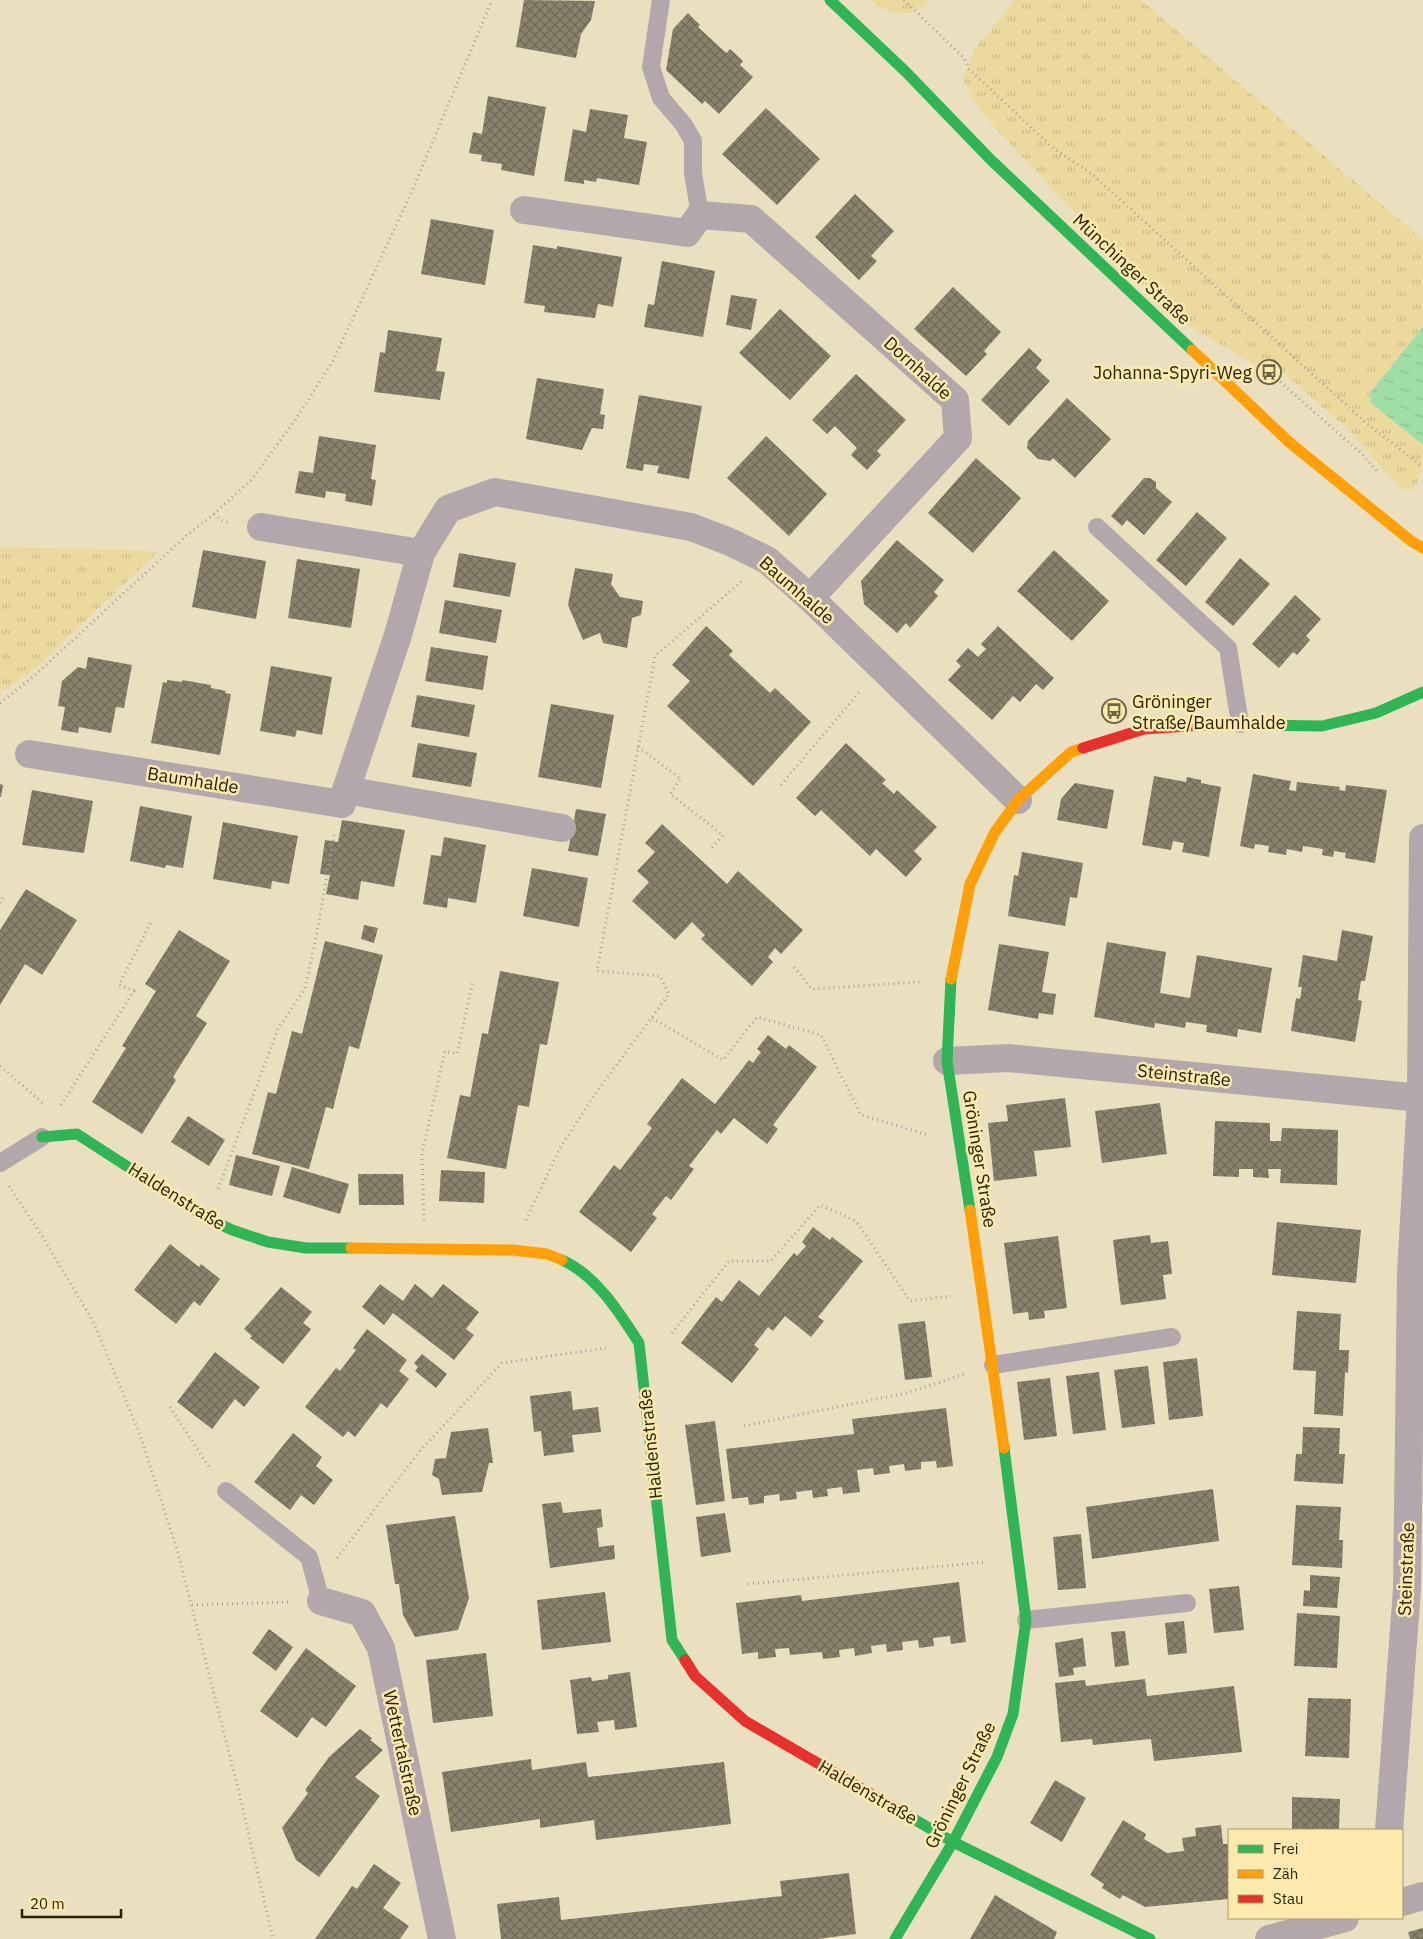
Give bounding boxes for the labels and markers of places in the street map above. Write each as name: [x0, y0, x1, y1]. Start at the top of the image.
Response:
bus stop icon: Johanna-Spyri-Weg: [1256, 359, 1282, 385]
place label: Johanna-Spyri-Weg: [1093, 361, 1252, 384]
place label: Gröninger Straße/Baumhalde: [1132, 690, 1286, 734]
bus stop icon: Gröninger Straße/Baumhalde: [1101, 698, 1127, 724]

